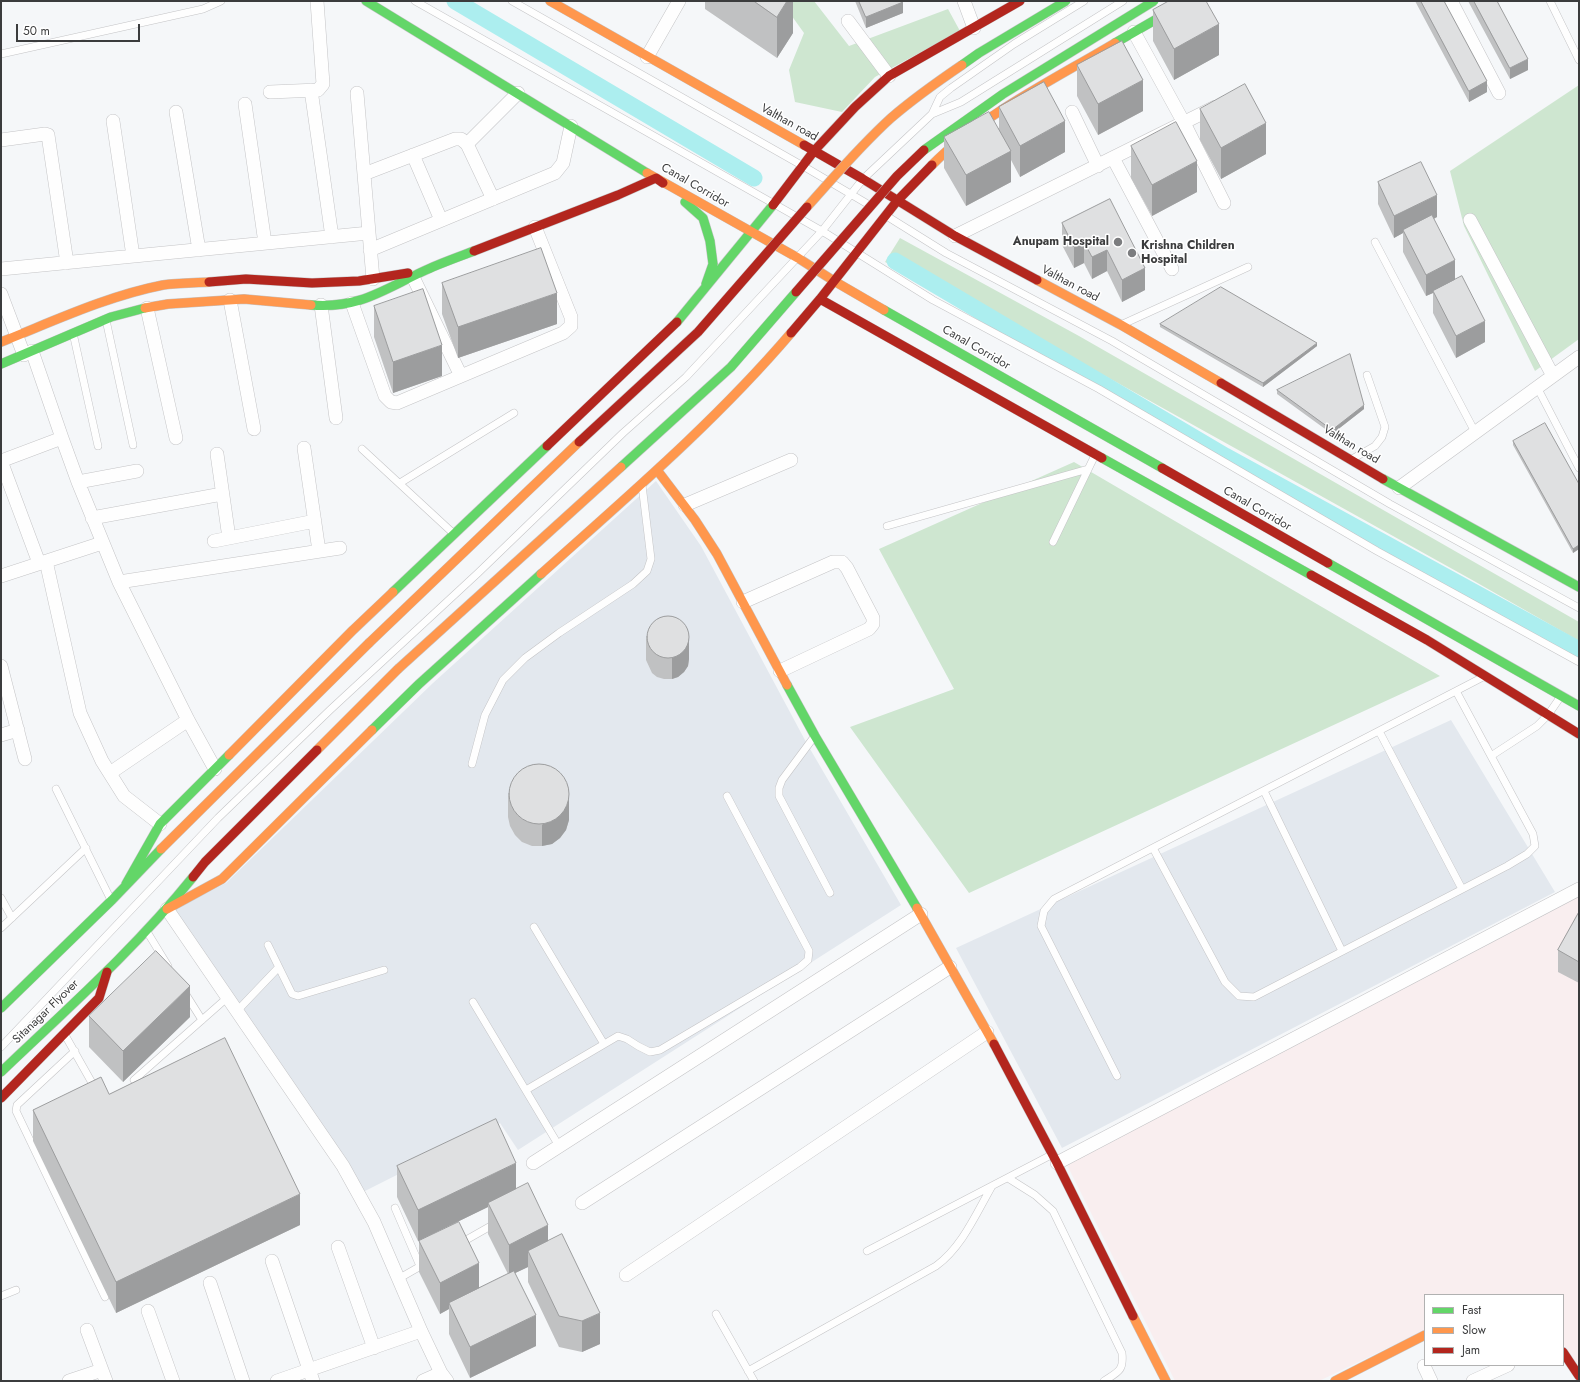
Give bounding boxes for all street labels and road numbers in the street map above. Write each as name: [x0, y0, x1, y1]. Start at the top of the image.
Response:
street label: Valthan road: [758, 101, 820, 145]
street label: Canal Corridor: [658, 161, 732, 211]
street label: Valthan road: [1039, 263, 1101, 305]
street label: Canal Corridor: [939, 323, 1013, 373]
street label: Valthan road: [1320, 423, 1382, 467]
street label: Canal Corridor: [1220, 484, 1294, 534]
street label: Sitanagar Flyover: [10, 977, 82, 1047]

